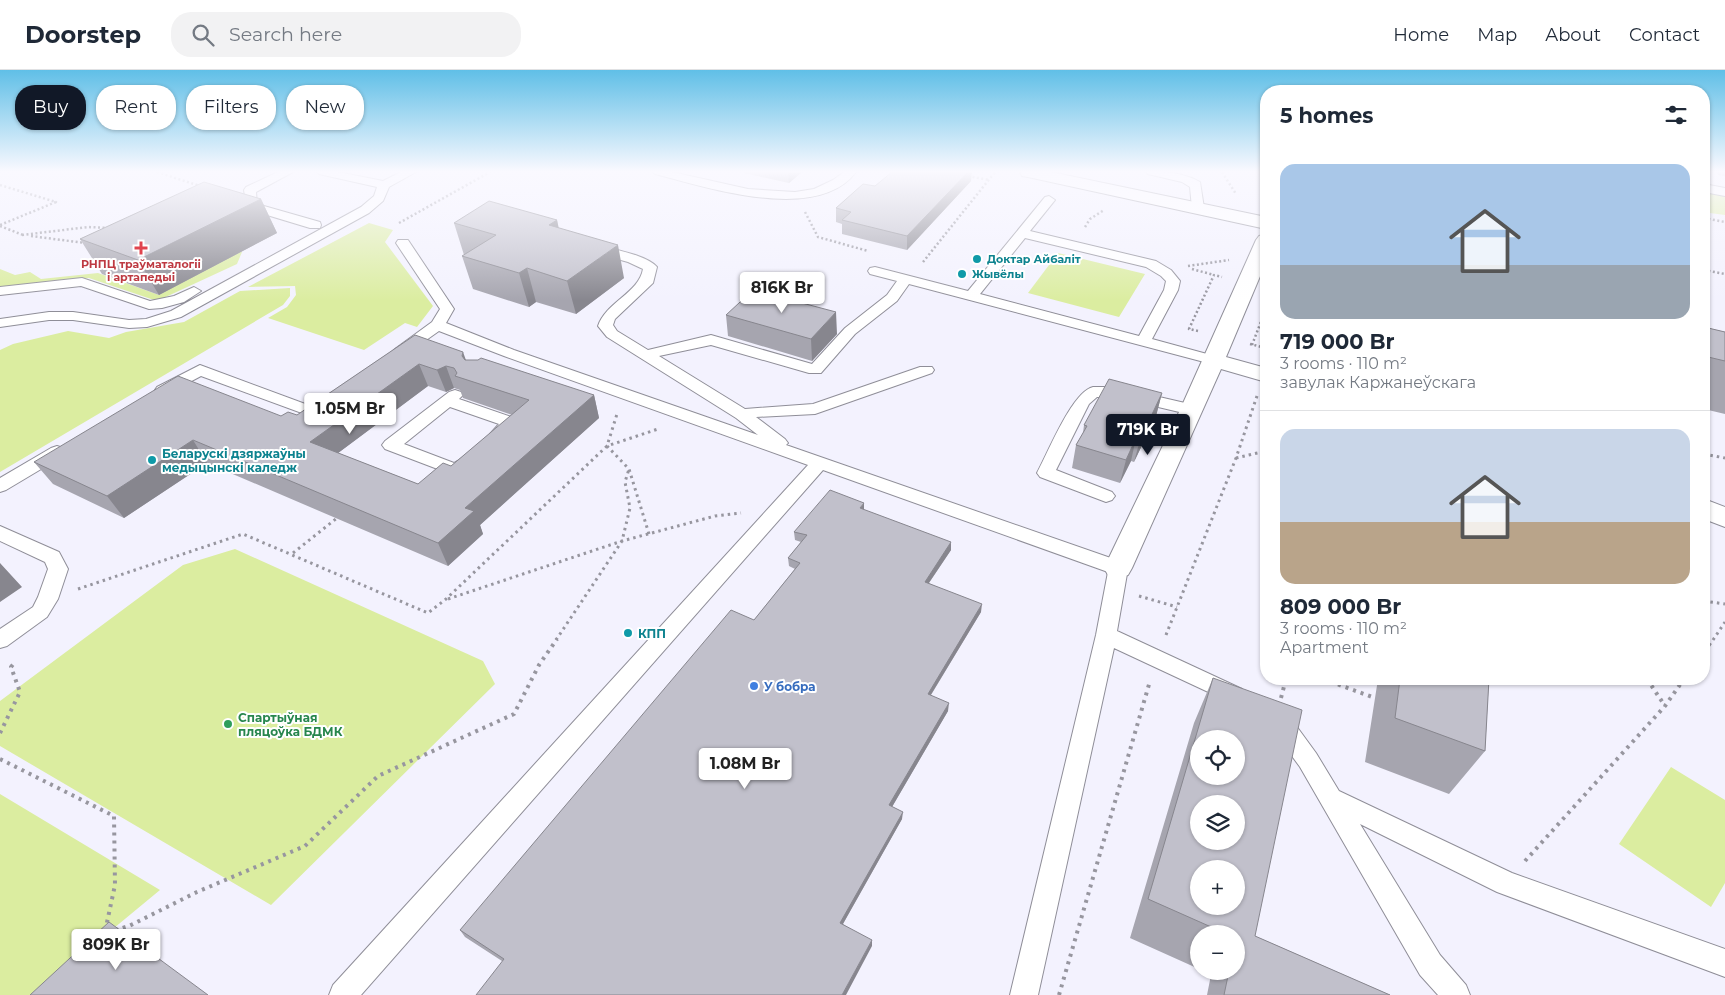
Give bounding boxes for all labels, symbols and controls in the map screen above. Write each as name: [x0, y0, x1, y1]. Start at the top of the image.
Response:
search box: [171, 12, 521, 57]
text: Doorstep: [25, 20, 141, 49]
icon: search: [189, 21, 217, 49]
text: Search here: [229, 23, 342, 46]
text: Home: [1393, 24, 1449, 46]
text: Map: [1477, 24, 1517, 46]
text: About: [1545, 24, 1601, 46]
text: Contact: [1629, 24, 1700, 46]
chip: Buy: [15, 85, 86, 130]
chip: Rent: [96, 85, 176, 130]
chip: Filters: [186, 85, 276, 130]
chip: New: [286, 85, 364, 130]
icon: filters: [1662, 101, 1690, 129]
text: 5 homes: [1280, 103, 1373, 128]
icon: home: [1440, 196, 1530, 286]
marker: РНПЦ траўматалогіі і артапедыі: [134, 241, 148, 255]
place label: Доктар Айбаліт: [987, 252, 1081, 266]
marker: Доктар Айбаліт: [971, 253, 983, 265]
place label: РНПЦ траўматалогіі і артапедыі: [81, 257, 201, 284]
place label: Жывёлы: [972, 267, 1024, 281]
marker: Жывёлы: [956, 268, 968, 280]
pin: 816K Br: [736, 272, 828, 314]
text: 816K Br: [751, 278, 813, 297]
text: 719 000 Br: [1280, 329, 1395, 354]
text: 3 rooms · 110 m²: [1280, 354, 1407, 373]
text: завулак Каржанеўскага: [1280, 373, 1476, 392]
pin: 1.05M Br: [298, 392, 402, 435]
text: 1.05M Br: [315, 399, 385, 418]
pin: 719K Br: [1102, 414, 1194, 456]
text: 719K Br: [1117, 420, 1179, 439]
place label: Беларускі дзяржаўны медыцынскі каледж: [162, 446, 306, 475]
marker: Беларускі дзяржаўны медыцынскі каледж: [146, 454, 158, 466]
icon: home: [1440, 462, 1530, 552]
text: 809 000 Br: [1280, 594, 1401, 619]
text: 3 rooms · 110 m²: [1280, 619, 1407, 638]
place label: КПП: [638, 626, 666, 641]
marker: КПП: [622, 627, 634, 639]
text: Apartment: [1280, 638, 1369, 657]
place label: У бобра: [764, 679, 816, 694]
marker: У бобра: [748, 680, 760, 692]
place label: Спартыўная пляцоўка БДМК: [238, 710, 343, 739]
marker: Спартыўная пляцоўка БДМК: [222, 718, 234, 730]
map controls: [1190, 730, 1245, 980]
button: locate: [1190, 730, 1245, 785]
pin: 1.08M Br: [693, 748, 797, 790]
text: 1.08M Br: [710, 754, 780, 773]
button: layers: [1190, 795, 1245, 850]
button: +: [1190, 860, 1245, 915]
button: −: [1190, 925, 1245, 980]
pin: 809K Br: [70, 928, 162, 971]
text: 809K Br: [82, 935, 150, 954]

